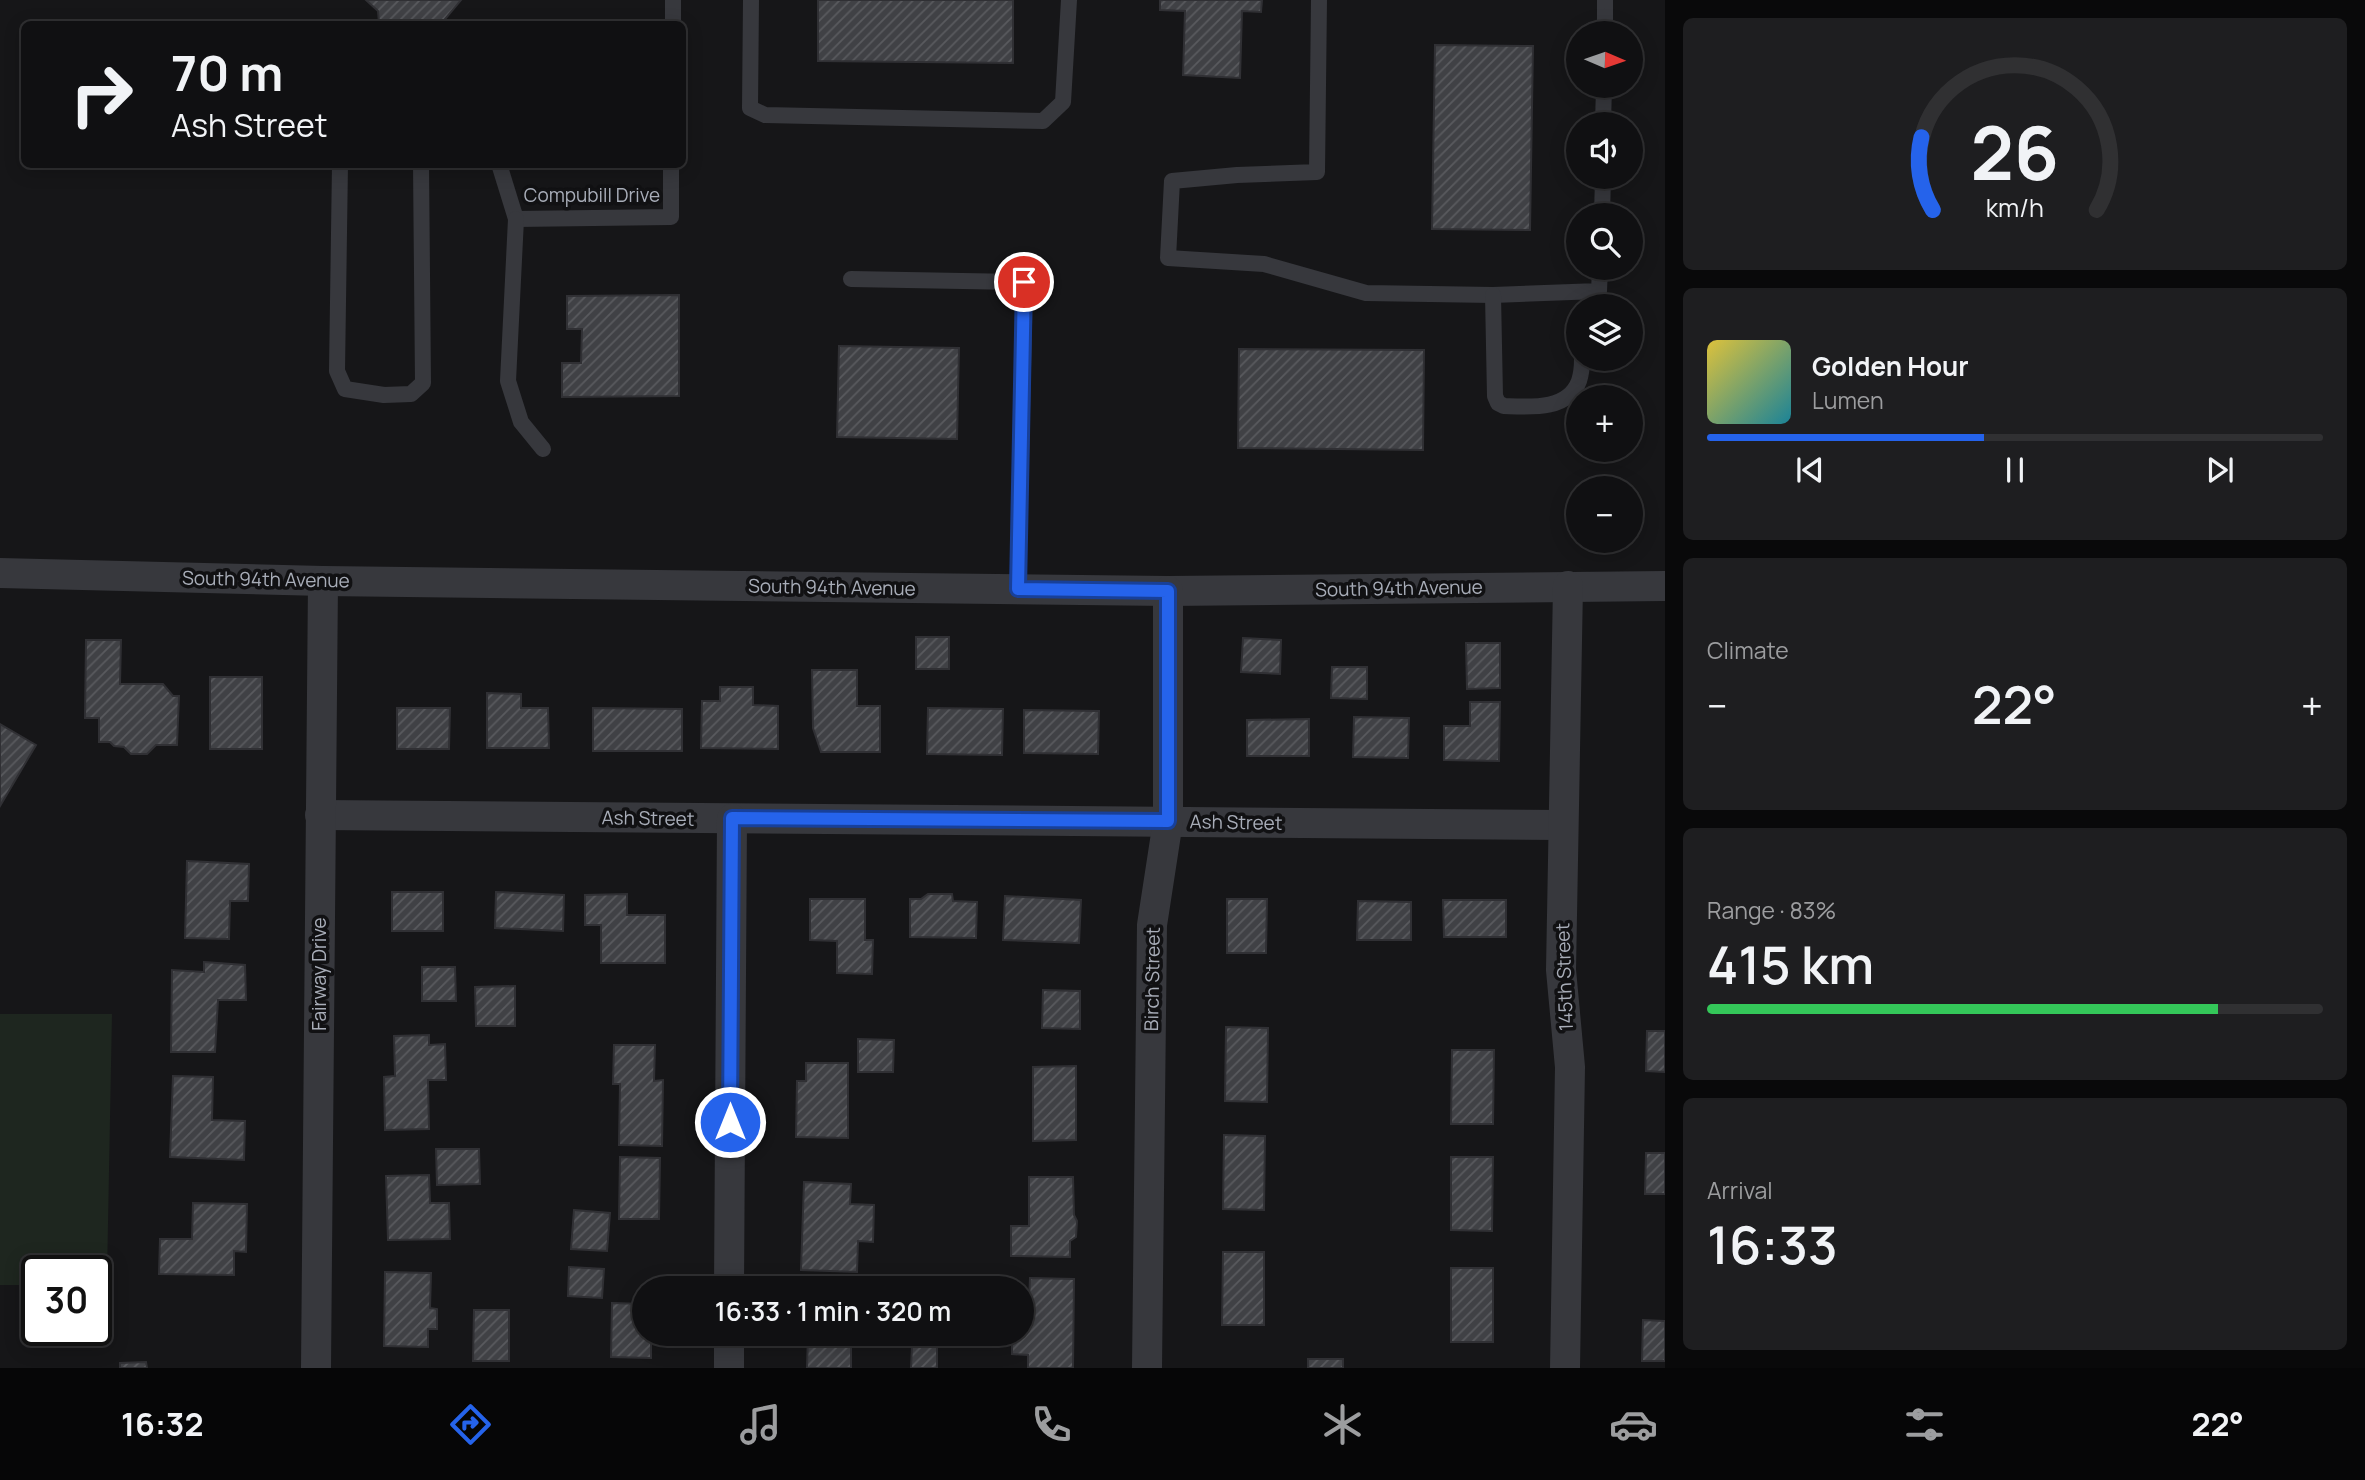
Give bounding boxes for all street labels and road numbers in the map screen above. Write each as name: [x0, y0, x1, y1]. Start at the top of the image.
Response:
street label: Compubill Drive: [524, 182, 660, 208]
street label: South 94th Avenue: [182, 565, 350, 593]
street label: South 94th Avenue: [748, 573, 916, 601]
street label: South 94th Avenue: [1315, 574, 1483, 602]
street label: Ash Street: [601, 804, 695, 832]
street label: Ash Street: [1189, 808, 1283, 836]
street label: Fairway Drive: [306, 917, 332, 1031]
street label: 145th Street: [1549, 923, 1579, 1031]
street label: Birch Street: [1138, 927, 1166, 1031]

